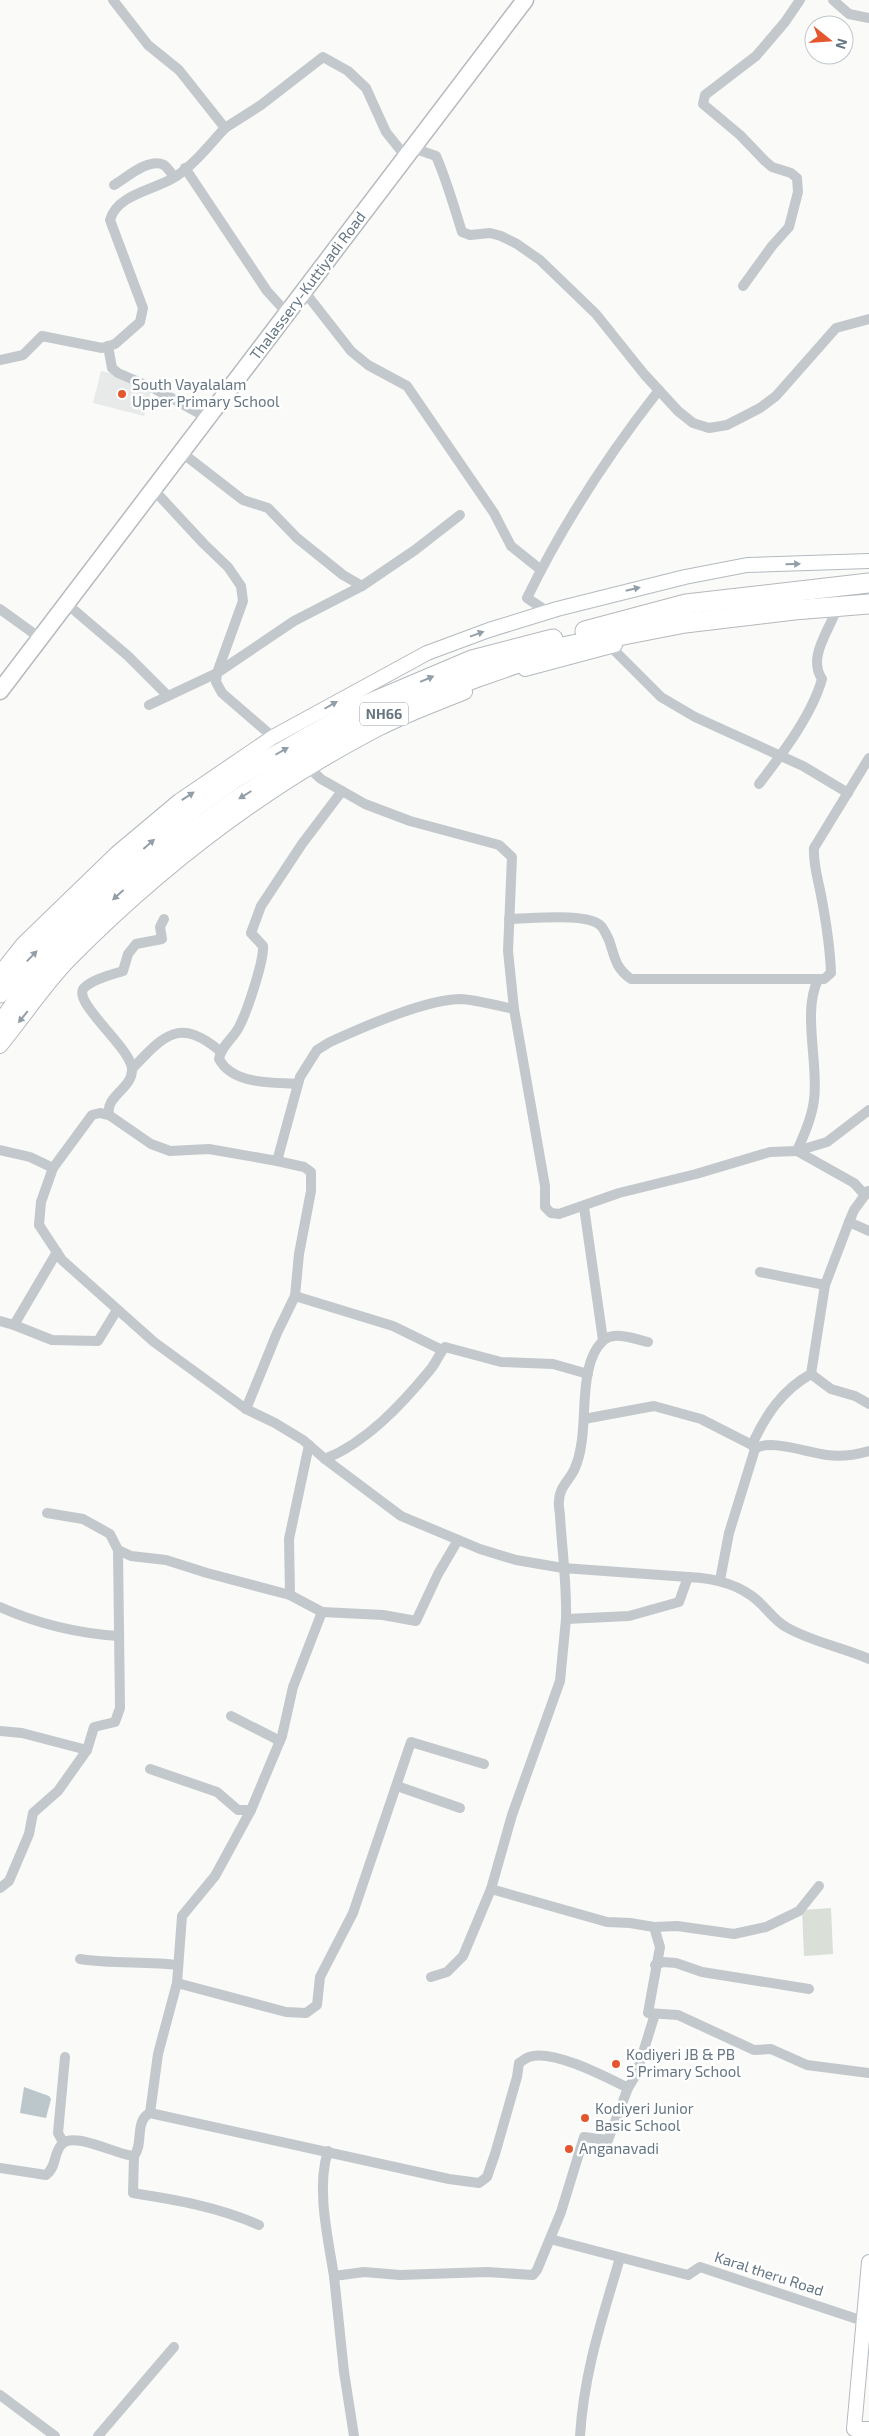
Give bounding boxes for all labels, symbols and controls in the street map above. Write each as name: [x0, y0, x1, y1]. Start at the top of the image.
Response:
north arrow: [804, 15, 854, 65]
text: N: [832, 37, 852, 51]
street label: Thalassery-Kuttiyadi Road: [246, 208, 369, 363]
place label: South Vayalalam Upper Primary School: [132, 375, 280, 410]
marker: South Vayalalam Upper Primary School: [116, 388, 128, 400]
one-way arrow: [785, 559, 801, 567]
one-way arrow: [625, 585, 640, 593]
one-way arrow: [470, 630, 485, 638]
one-way arrow: [420, 674, 434, 682]
one-way arrow: [324, 700, 337, 709]
road number: NH66: [360, 702, 408, 726]
one-way arrow: [276, 747, 289, 756]
one-way arrow: [239, 790, 252, 800]
one-way arrow: [181, 791, 194, 801]
one-way arrow: [143, 839, 156, 850]
one-way arrow: [112, 889, 124, 901]
one-way arrow: [26, 951, 38, 963]
one-way arrow: [17, 1011, 28, 1024]
place label: Kodiyeri JB & PB S Primary School: [626, 2045, 741, 2080]
marker: Kodiyeri JB & PB S Primary School: [610, 2058, 622, 2070]
place label: Kodiyeri Junior Basic School: [595, 2099, 694, 2134]
marker: Kodiyeri Junior Basic School: [579, 2112, 591, 2124]
place label: Anganavadi: [579, 2139, 659, 2157]
marker: Anganavadi: [563, 2143, 575, 2155]
street label: Karal theru Road: [713, 2247, 826, 2299]

